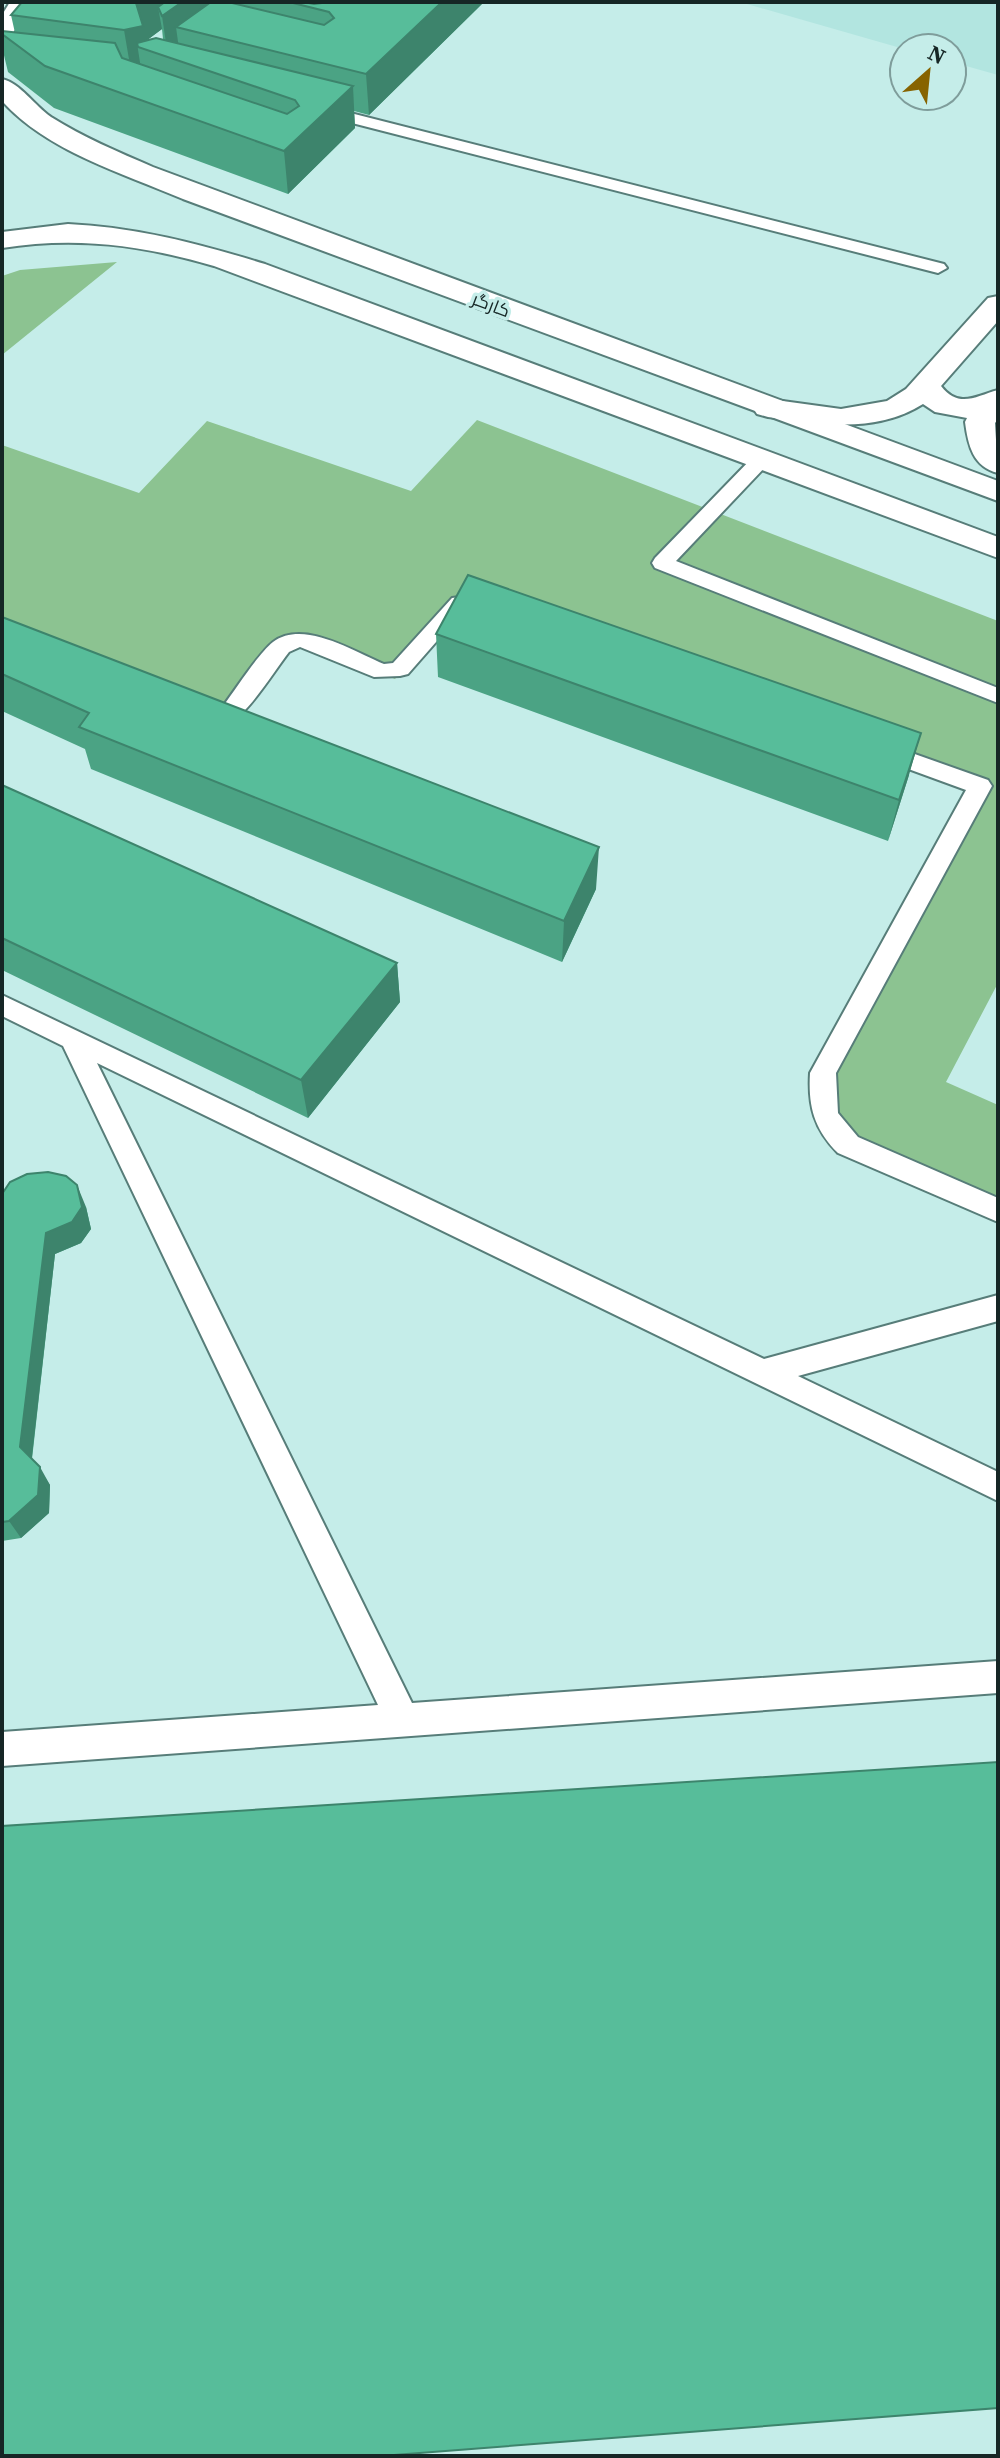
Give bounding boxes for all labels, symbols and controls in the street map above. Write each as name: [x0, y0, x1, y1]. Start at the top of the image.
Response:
north arrow: [888, 32, 968, 112]
text: N: [923, 37, 951, 71]
street label: کارگر: [468, 286, 514, 323]

